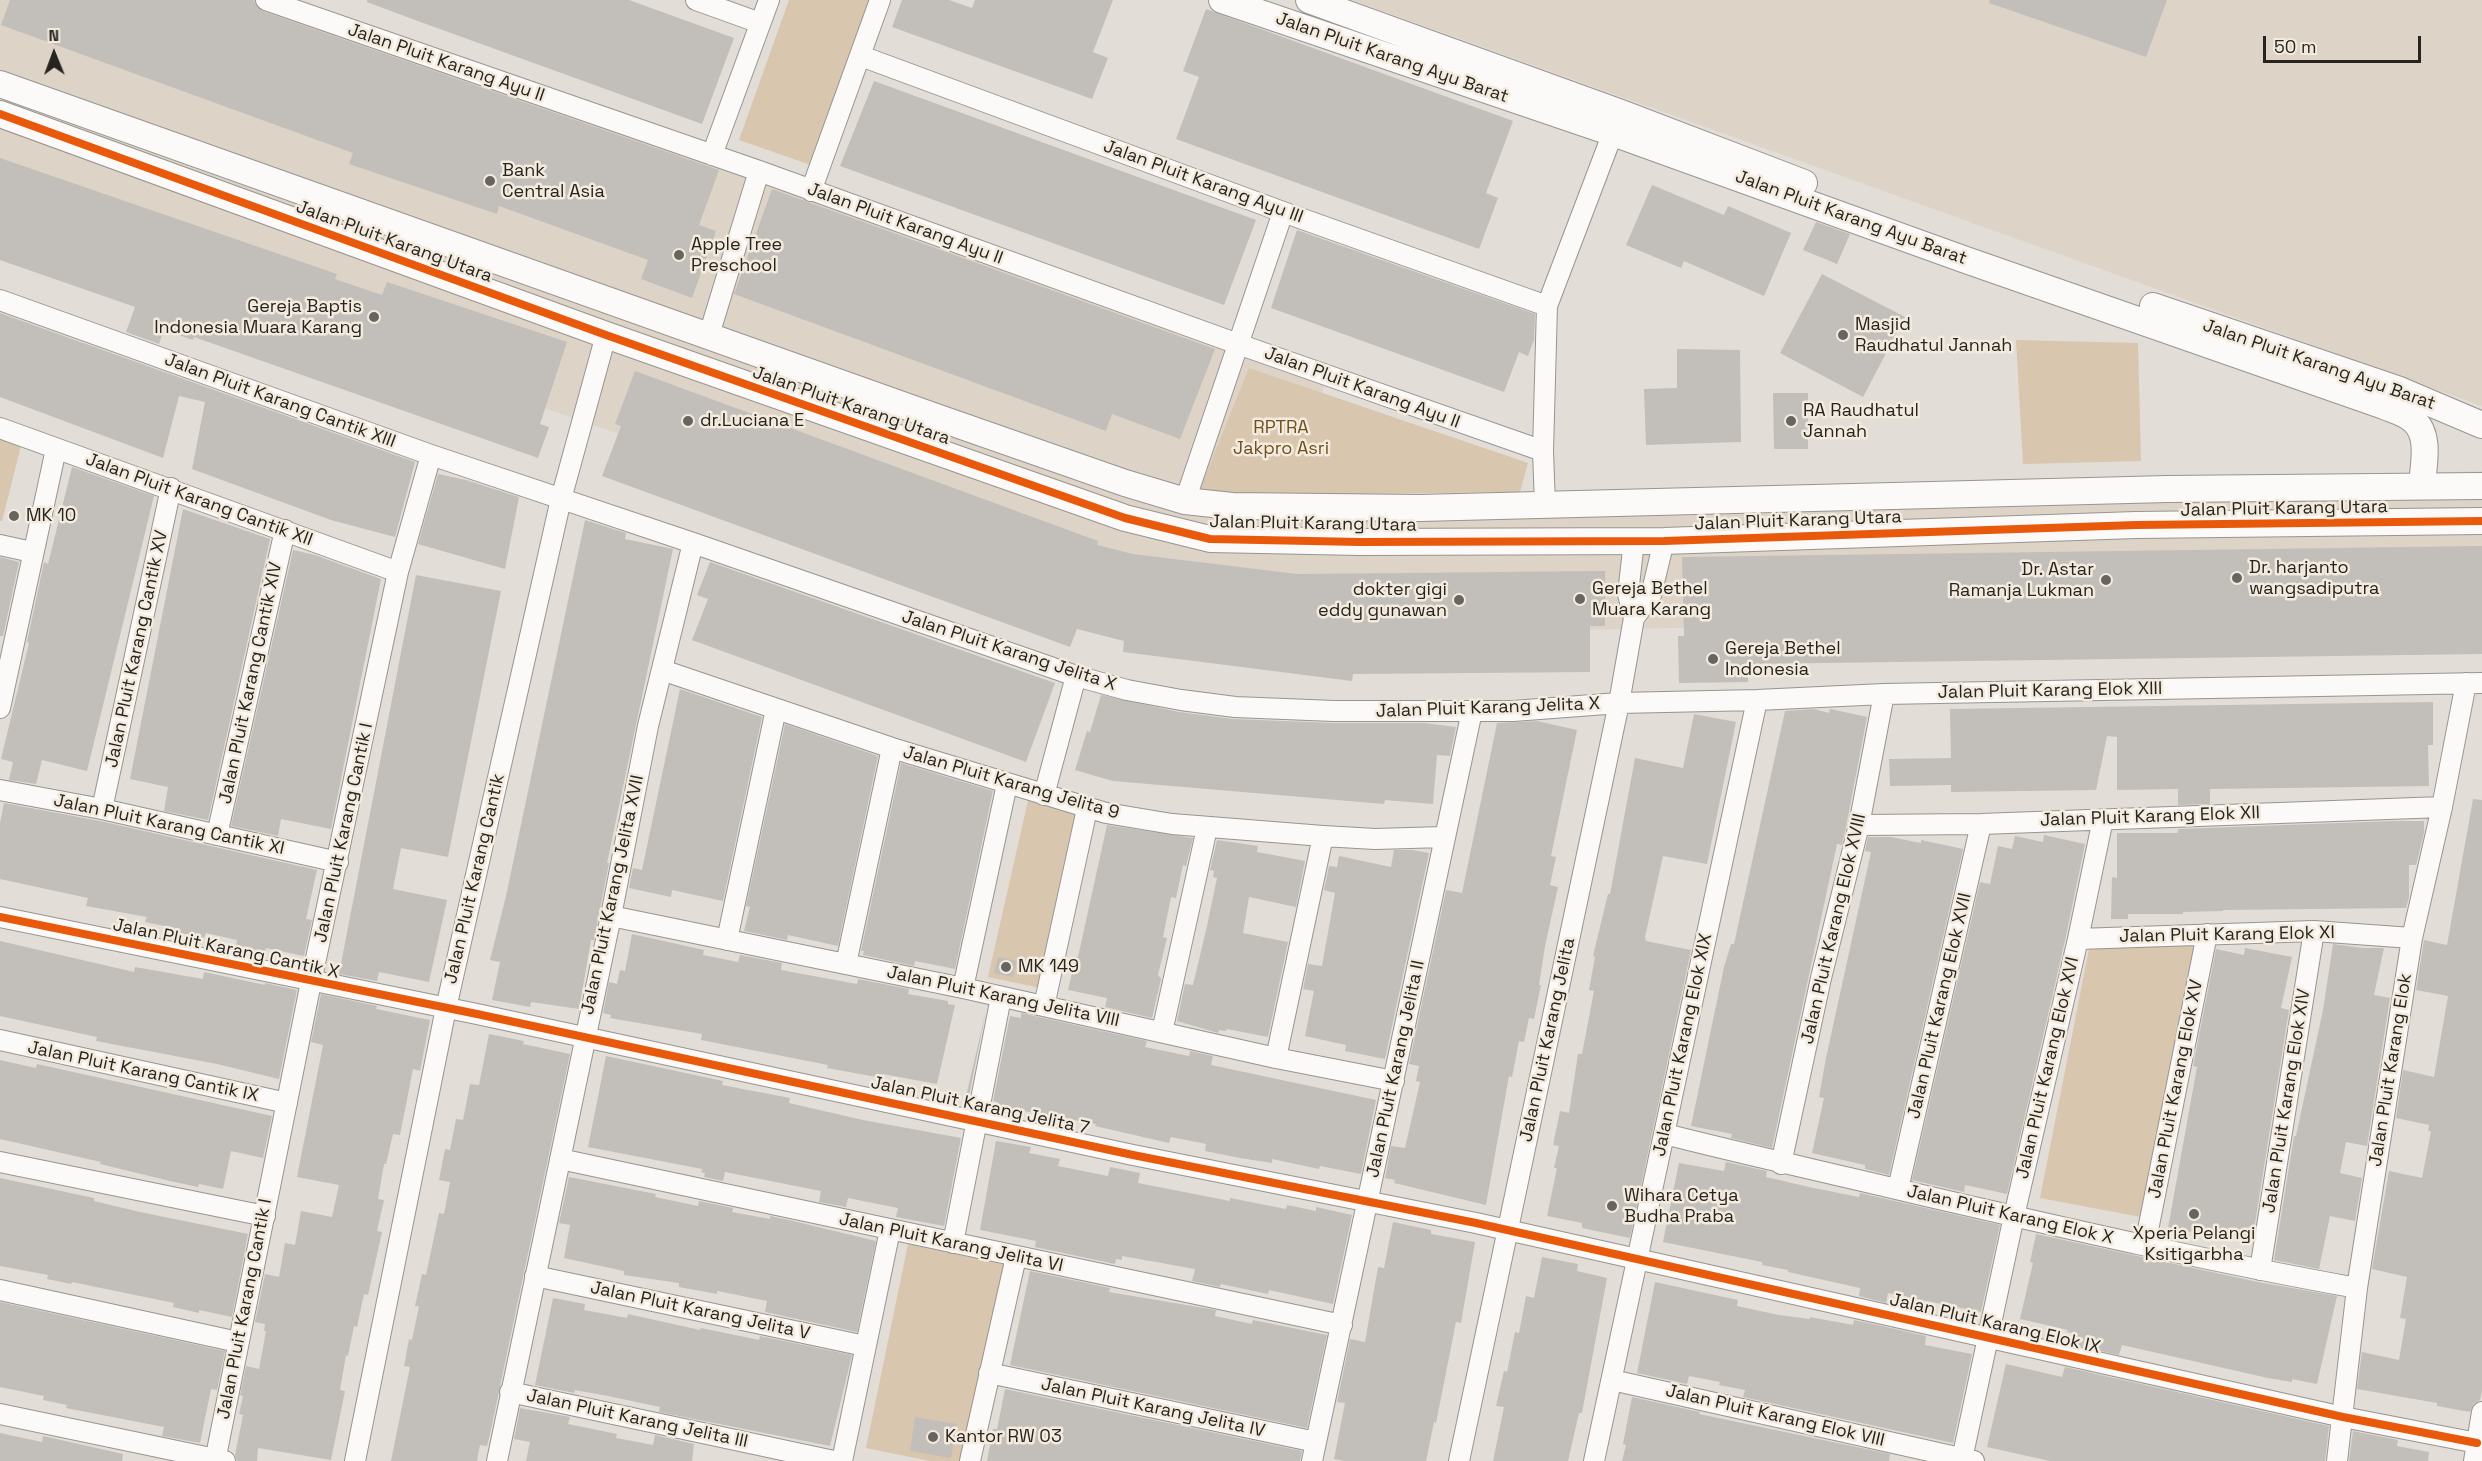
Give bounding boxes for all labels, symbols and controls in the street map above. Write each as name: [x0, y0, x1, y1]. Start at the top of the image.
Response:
street label: Jalan Pluit Karang Ayu Barat: [1273, 8, 1511, 108]
street label: Jalan Pluit Karang Ayu II: [345, 19, 547, 107]
north arrow: [24, 24, 84, 84]
scale bar: [2266, 24, 2424, 62]
text: N: [48, 25, 59, 46]
text: 50 m: [2274, 35, 2316, 58]
street label: Jalan Pluit Karang Ayu III: [1100, 136, 1306, 228]
place label: Bank Central Asia: [502, 160, 605, 202]
street label: Jalan Pluit Karang Ayu Barat: [1732, 166, 1970, 270]
marker: Bank Central Asia: [483, 174, 497, 188]
street label: Jalan Pluit Karang Ayu II: [804, 178, 1006, 270]
street label: Jalan Pluit Karang Utara: [293, 196, 495, 288]
place label: Apple Tree Preschool: [691, 234, 782, 276]
marker: Apple Tree Preschool: [672, 248, 686, 262]
place label: Gereja Baptis Indonesia Muara Karang: [154, 296, 362, 338]
marker: Gereja Baptis Indonesia Muara Karang: [367, 310, 381, 324]
place label: Masjid Raudhatul Jannah: [1855, 314, 2012, 356]
street label: Jalan Pluit Karang Ayu Barat: [2200, 315, 2438, 415]
marker: Masjid Raudhatul Jannah: [1836, 328, 1850, 342]
street label: Jalan Pluit Karang Ayu II: [1261, 342, 1463, 434]
street label: Jalan Pluit Karang Cantik XIII: [162, 349, 398, 453]
street label: Jalan Pluit Karang Utara: [749, 362, 953, 450]
place label: RA Raudhatul Jannah: [1803, 400, 1919, 442]
place label: dr.Luciana E: [700, 410, 804, 432]
marker: dr.Luciana E: [681, 414, 695, 428]
marker: RA Raudhatul Jannah: [1784, 414, 1798, 428]
park label: RPTRA Jakpro Asri: [1233, 417, 1329, 460]
street label: Jalan Pluit Karang Cantik XII: [83, 449, 315, 551]
street label: Jalan Pluit Karang Utara: [2180, 496, 2388, 522]
place label: MK 10: [26, 505, 76, 527]
street label: Jalan Pluit Karang Utara: [1694, 507, 1902, 535]
marker: MK 10: [7, 509, 21, 523]
street label: Jalan Pluit Karang Utara: [1209, 511, 1417, 537]
street label: Jalan Pluit Karang Cantik XV: [101, 528, 173, 770]
place label: Dr. harjanto wangsadiputra: [2249, 557, 2379, 600]
place label: Dr. Astar Ramanja Lukman: [1949, 559, 2094, 602]
street label: Jalan Pluit Karang Cantik XIV: [215, 560, 287, 806]
marker: Dr. harjanto wangsadiputra: [2230, 571, 2244, 585]
marker: Dr. Astar Ramanja Lukman: [2099, 573, 2113, 587]
place label: Gereja Bethel Muara Karang: [1592, 578, 1711, 620]
place label: dokter gigi eddy gunawan: [1318, 579, 1447, 622]
marker: Gereja Bethel Muara Karang: [1573, 592, 1587, 606]
marker: dokter gigi eddy gunawan: [1452, 593, 1466, 607]
street label: Jalan Pluit Karang Jelita X: [899, 606, 1119, 696]
place label: Gereja Bethel Indonesia: [1725, 638, 1841, 680]
marker: Gereja Bethel Indonesia: [1706, 652, 1720, 666]
street label: Jalan Pluit Karang Elok XIII: [1938, 678, 2162, 704]
street label: Jalan Pluit Karang Jelita X: [1376, 693, 1600, 723]
street label: Jalan Pluit Karang Cantik I: [310, 721, 378, 945]
street label: Jalan Pluit Karang Jelita 9: [900, 742, 1122, 824]
street label: Jalan Pluit Karang Cantik: [440, 772, 510, 986]
street label: Jalan Pluit Karang Jelita XVII: [577, 773, 649, 1017]
street label: Jalan Pluit Karang Cantik XI: [52, 790, 286, 860]
street label: Jalan Pluit Karang Elok XII: [2040, 802, 2260, 832]
street label: Jalan Pluit Karang Elok XVIII: [1797, 812, 1871, 1046]
street label: Jalan Pluit Karang Elok XVII: [1903, 891, 1977, 1121]
street label: Jalan Pluit Karang Cantik X: [111, 914, 341, 984]
street label: Jalan Pluit Karang Elok XI: [2119, 922, 2335, 948]
street label: Jalan Pluit Karang Elok XIX: [1649, 932, 1717, 1158]
street label: Jalan Pluit Karang Jelita: [1516, 936, 1580, 1144]
street label: Jalan Pluit Karang Elok XVI: [2012, 955, 2084, 1181]
place label: MK 149: [1018, 956, 1079, 978]
street label: Jalan Pluit Karang Jelita II: [1362, 958, 1430, 1180]
marker: MK 149: [999, 960, 1013, 974]
street label: Jalan Pluit Karang Jelita VIII: [885, 962, 1121, 1032]
street label: Jalan Pluit Karang Elok: [2365, 972, 2417, 1168]
street label: Jalan Pluit Karang Elok XV: [2144, 978, 2208, 1200]
street label: Jalan Pluit Karang Elok XIV: [2259, 987, 2315, 1215]
street label: Jalan Pluit Karang Cantik IX: [26, 1037, 260, 1107]
street label: Jalan Pluit Karang Jelita 7: [869, 1072, 1091, 1140]
street label: Jalan Pluit Karang Elok X: [1905, 1181, 2115, 1249]
place label: Wihara Cetya Budha Praba: [1624, 1185, 1739, 1228]
street label: Jalan Pluit Karang Cantik I: [213, 1197, 277, 1421]
marker: Wihara Cetya Budha Praba: [1605, 1199, 1619, 1213]
marker: Xperia Pelangi Ksitigarbha: [2187, 1207, 2201, 1221]
street label: Jalan Pluit Karang Jelita VI: [837, 1209, 1065, 1277]
place label: Xperia Pelangi Ksitigarbha: [2133, 1223, 2255, 1266]
street label: Jalan Pluit Karang Jelita V: [588, 1277, 812, 1345]
street label: Jalan Pluit Karang Elok IX: [1887, 1289, 2103, 1359]
street label: Jalan Pluit Karang Jelita IV: [1039, 1374, 1267, 1442]
street label: Jalan Pluit Karang Elok VIII: [1663, 1380, 1887, 1452]
street label: Jalan Pluit Karang Jelita III: [524, 1385, 750, 1453]
place label: Kantor RW 03: [945, 1426, 1062, 1448]
marker: Kantor RW 03: [926, 1430, 940, 1444]

